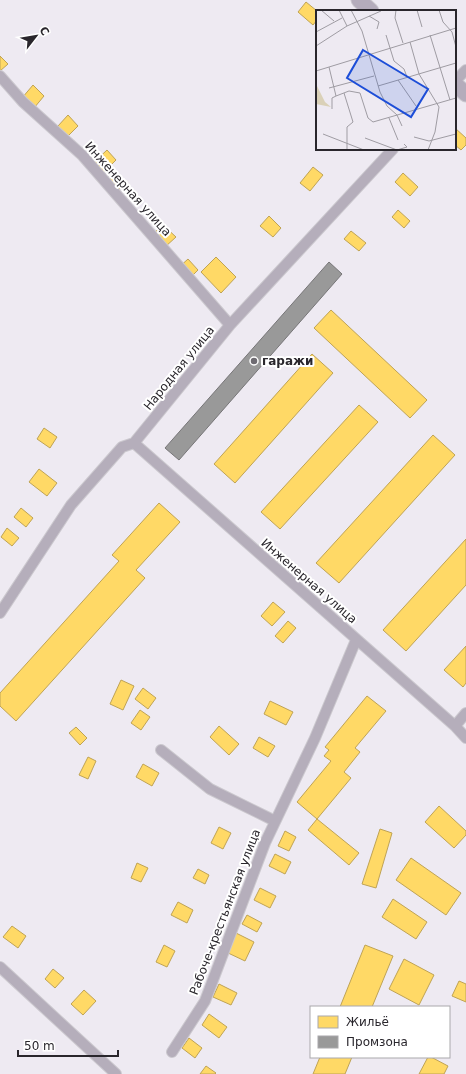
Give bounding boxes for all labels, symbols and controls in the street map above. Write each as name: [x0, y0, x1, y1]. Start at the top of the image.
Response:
inset map: [316, 10, 456, 150]
north arrow: [16, 16, 56, 56]
text: С: [36, 24, 52, 38]
street label: Инженерная улица: [82, 139, 174, 239]
street label: Народная улица: [141, 323, 217, 413]
place label: гаражи: [262, 354, 313, 368]
marker: гаражи: [249, 356, 259, 366]
street label: Инженерная улица: [258, 536, 360, 626]
street label: Рабоче-крестьянская улица: [187, 827, 263, 997]
legend: [310, 1006, 450, 1058]
text: Жильё: [346, 1015, 389, 1029]
scale bar: [18, 1032, 118, 1058]
text: Промзона: [346, 1035, 408, 1049]
text: 50 m: [24, 1039, 55, 1053]

